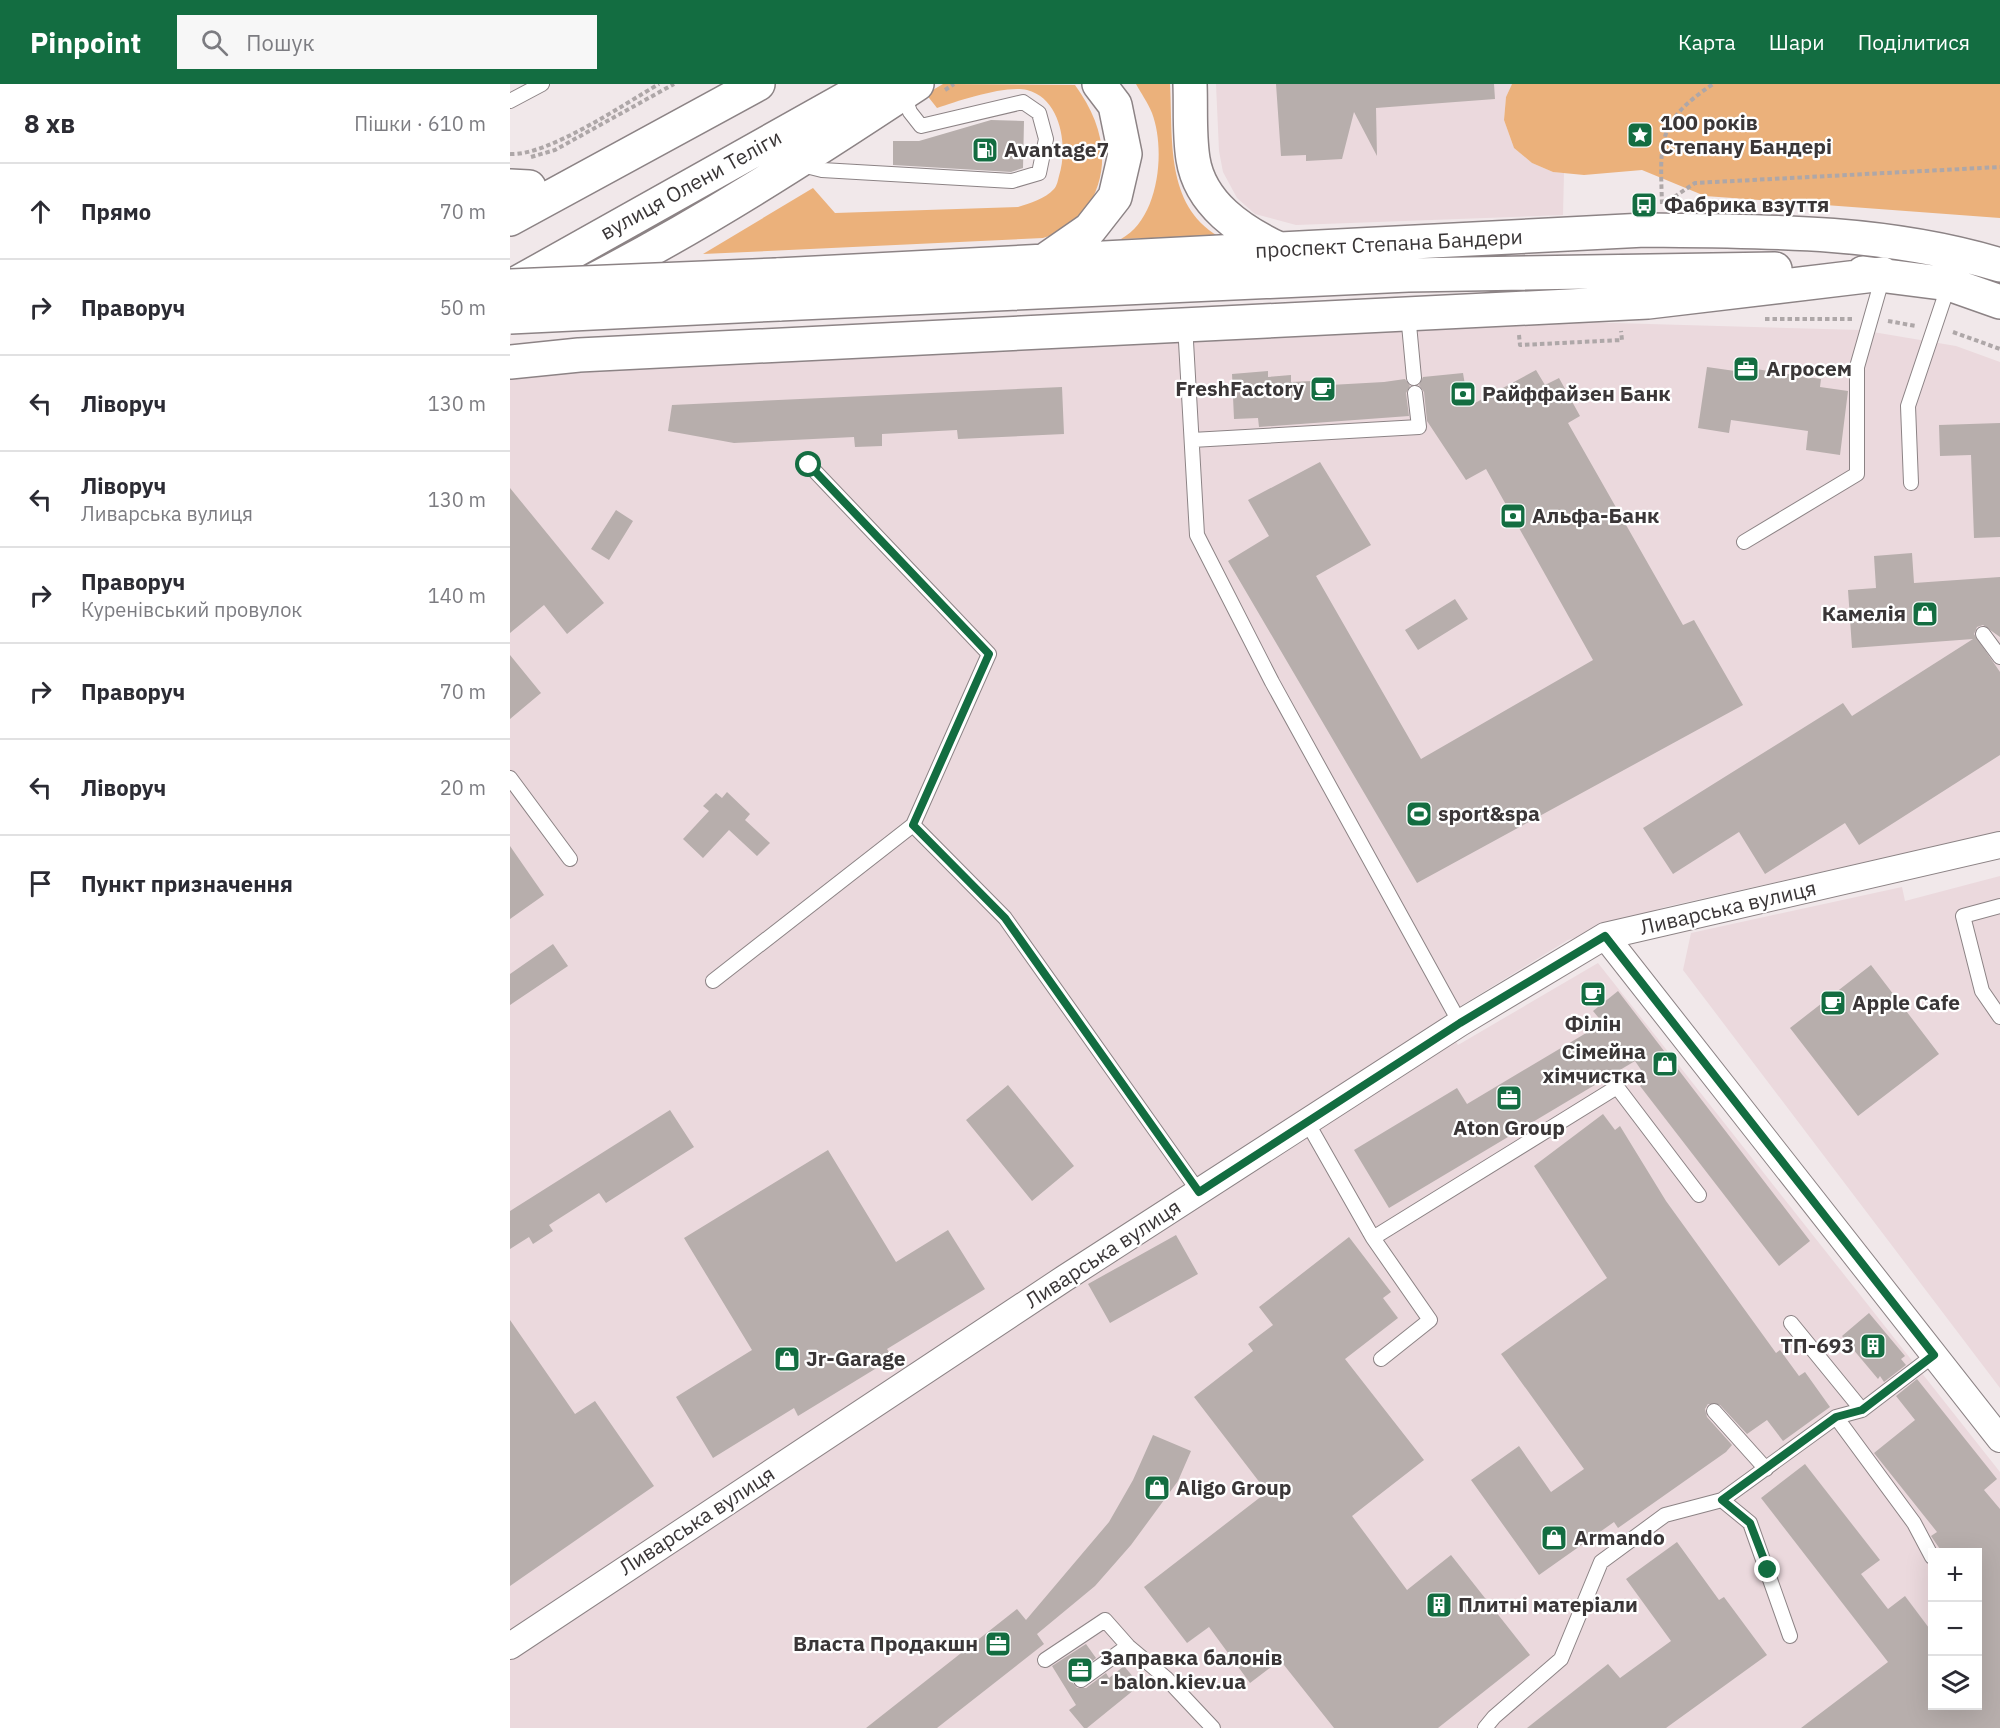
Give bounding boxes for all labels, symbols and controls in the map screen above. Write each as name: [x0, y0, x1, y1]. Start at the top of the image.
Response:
search box: [177, 15, 597, 69]
text: Pinpoint: [30, 24, 141, 61]
icon: search: [198, 26, 231, 59]
text: Пошук: [246, 28, 315, 57]
text: Карта: [1678, 28, 1736, 56]
text: Шари: [1769, 28, 1825, 56]
text: Поділитися: [1858, 28, 1970, 56]
text: 8 хв: [24, 106, 75, 140]
place label: 100 років Степану Бандері: [1660, 108, 1832, 160]
text: Пішки · 610 m: [354, 110, 486, 137]
place icon: 100 років Степану Бандері: [1625, 120, 1655, 150]
street label: вулиця Олени Теліги: [595, 123, 786, 246]
fuel station icon: Avantage7: [970, 135, 1000, 165]
place label: Avantage7: [1004, 135, 1109, 163]
bus stop icon: Фабрика взуття: [1629, 190, 1659, 220]
place label: Фабрика взуття: [1664, 190, 1829, 218]
icon: ahead: [24, 195, 57, 228]
text: Прямо: [81, 197, 151, 226]
text: 70 m: [440, 198, 486, 225]
street label: проспект Степана Бандери: [1254, 222, 1524, 264]
icon: right: [24, 291, 57, 324]
text: Праворуч: [81, 293, 185, 322]
text: 50 m: [440, 294, 486, 321]
office icon: Агросем: [1731, 354, 1761, 384]
place label: Агросем: [1766, 354, 1852, 382]
place label: FreshFactory: [1175, 374, 1305, 402]
cafe icon: FreshFactory: [1308, 374, 1338, 404]
bank icon: Райффайзен Банк: [1448, 379, 1478, 409]
place label: Райффайзен Банк: [1482, 379, 1671, 407]
icon: left: [24, 387, 57, 420]
text: Ліворуч: [81, 389, 166, 418]
text: 130 m: [428, 390, 486, 417]
route start: [795, 451, 821, 477]
text: Ліворуч: [81, 471, 166, 500]
icon: left: [24, 483, 57, 516]
text: 130 m: [428, 486, 486, 513]
text: Ливарська вулиця: [81, 500, 253, 527]
bank icon: Альфа-Банк: [1498, 501, 1528, 531]
place label: Альфа-Банк: [1532, 501, 1659, 529]
text: Праворуч: [81, 567, 185, 596]
icon: right: [24, 579, 57, 612]
text: 140 m: [428, 582, 486, 609]
text: Куренівський провулок: [81, 596, 302, 623]
place label: Камелія: [1822, 599, 1906, 627]
shop icon: Камелія: [1910, 599, 1940, 629]
icon: right: [24, 675, 57, 708]
text: Праворуч: [81, 677, 185, 706]
text: 70 m: [440, 678, 486, 705]
icon: left: [24, 771, 57, 804]
text: Ліворуч: [81, 773, 166, 802]
text: 20 m: [440, 774, 486, 801]
sports icon: sport&spa: [1404, 799, 1434, 829]
place label: sport&spa: [1438, 799, 1540, 827]
icon: arrive: [24, 867, 57, 900]
text: Пункт призначення: [81, 869, 293, 898]
street label: Ливарська вулиця: [1637, 873, 1819, 941]
cafe icon: Філін: [1578, 979, 1608, 1009]
cafe icon: Apple Cafe: [1818, 988, 1848, 1018]
place label: Apple Cafe: [1852, 988, 1960, 1016]
place label: Філін: [1565, 1009, 1621, 1037]
place label: Сімейна хімчистка: [1542, 1037, 1646, 1089]
shop icon: Сімейна хімчистка: [1650, 1049, 1680, 1079]
office icon: Aton Group: [1494, 1083, 1524, 1113]
place label: Aton Group: [1453, 1113, 1565, 1141]
street label: Ливарська вулиця: [1019, 1192, 1186, 1314]
place label: ТП-693: [1781, 1331, 1854, 1359]
building icon: ТП-693: [1858, 1331, 1888, 1361]
shop icon: Jr-Garage: [772, 1344, 802, 1374]
place label: Jr-Garage: [806, 1344, 906, 1372]
street label: Ливарська вулиця: [613, 1459, 780, 1581]
shop icon: Aligo Group: [1142, 1473, 1172, 1503]
place label: Aligo Group: [1176, 1473, 1292, 1501]
shop icon: Armando: [1539, 1523, 1569, 1553]
place label: Armando: [1574, 1523, 1665, 1551]
map controls: [1928, 1548, 1982, 1710]
button: +: [1928, 1548, 1982, 1602]
route end: [1754, 1556, 1780, 1582]
building icon: Плитні матеріали: [1424, 1590, 1454, 1620]
place label: Плитні матеріали: [1458, 1590, 1638, 1618]
button: −: [1928, 1602, 1982, 1656]
place label: Власта Продакшн: [793, 1629, 978, 1657]
office icon: Власта Продакшн: [983, 1629, 1013, 1659]
place label: Заправка балонів - balon.kiev.ua: [1100, 1643, 1283, 1695]
office icon: Заправка балонів - balon.kiev.ua: [1065, 1655, 1095, 1685]
button: layers: [1928, 1656, 1982, 1710]

